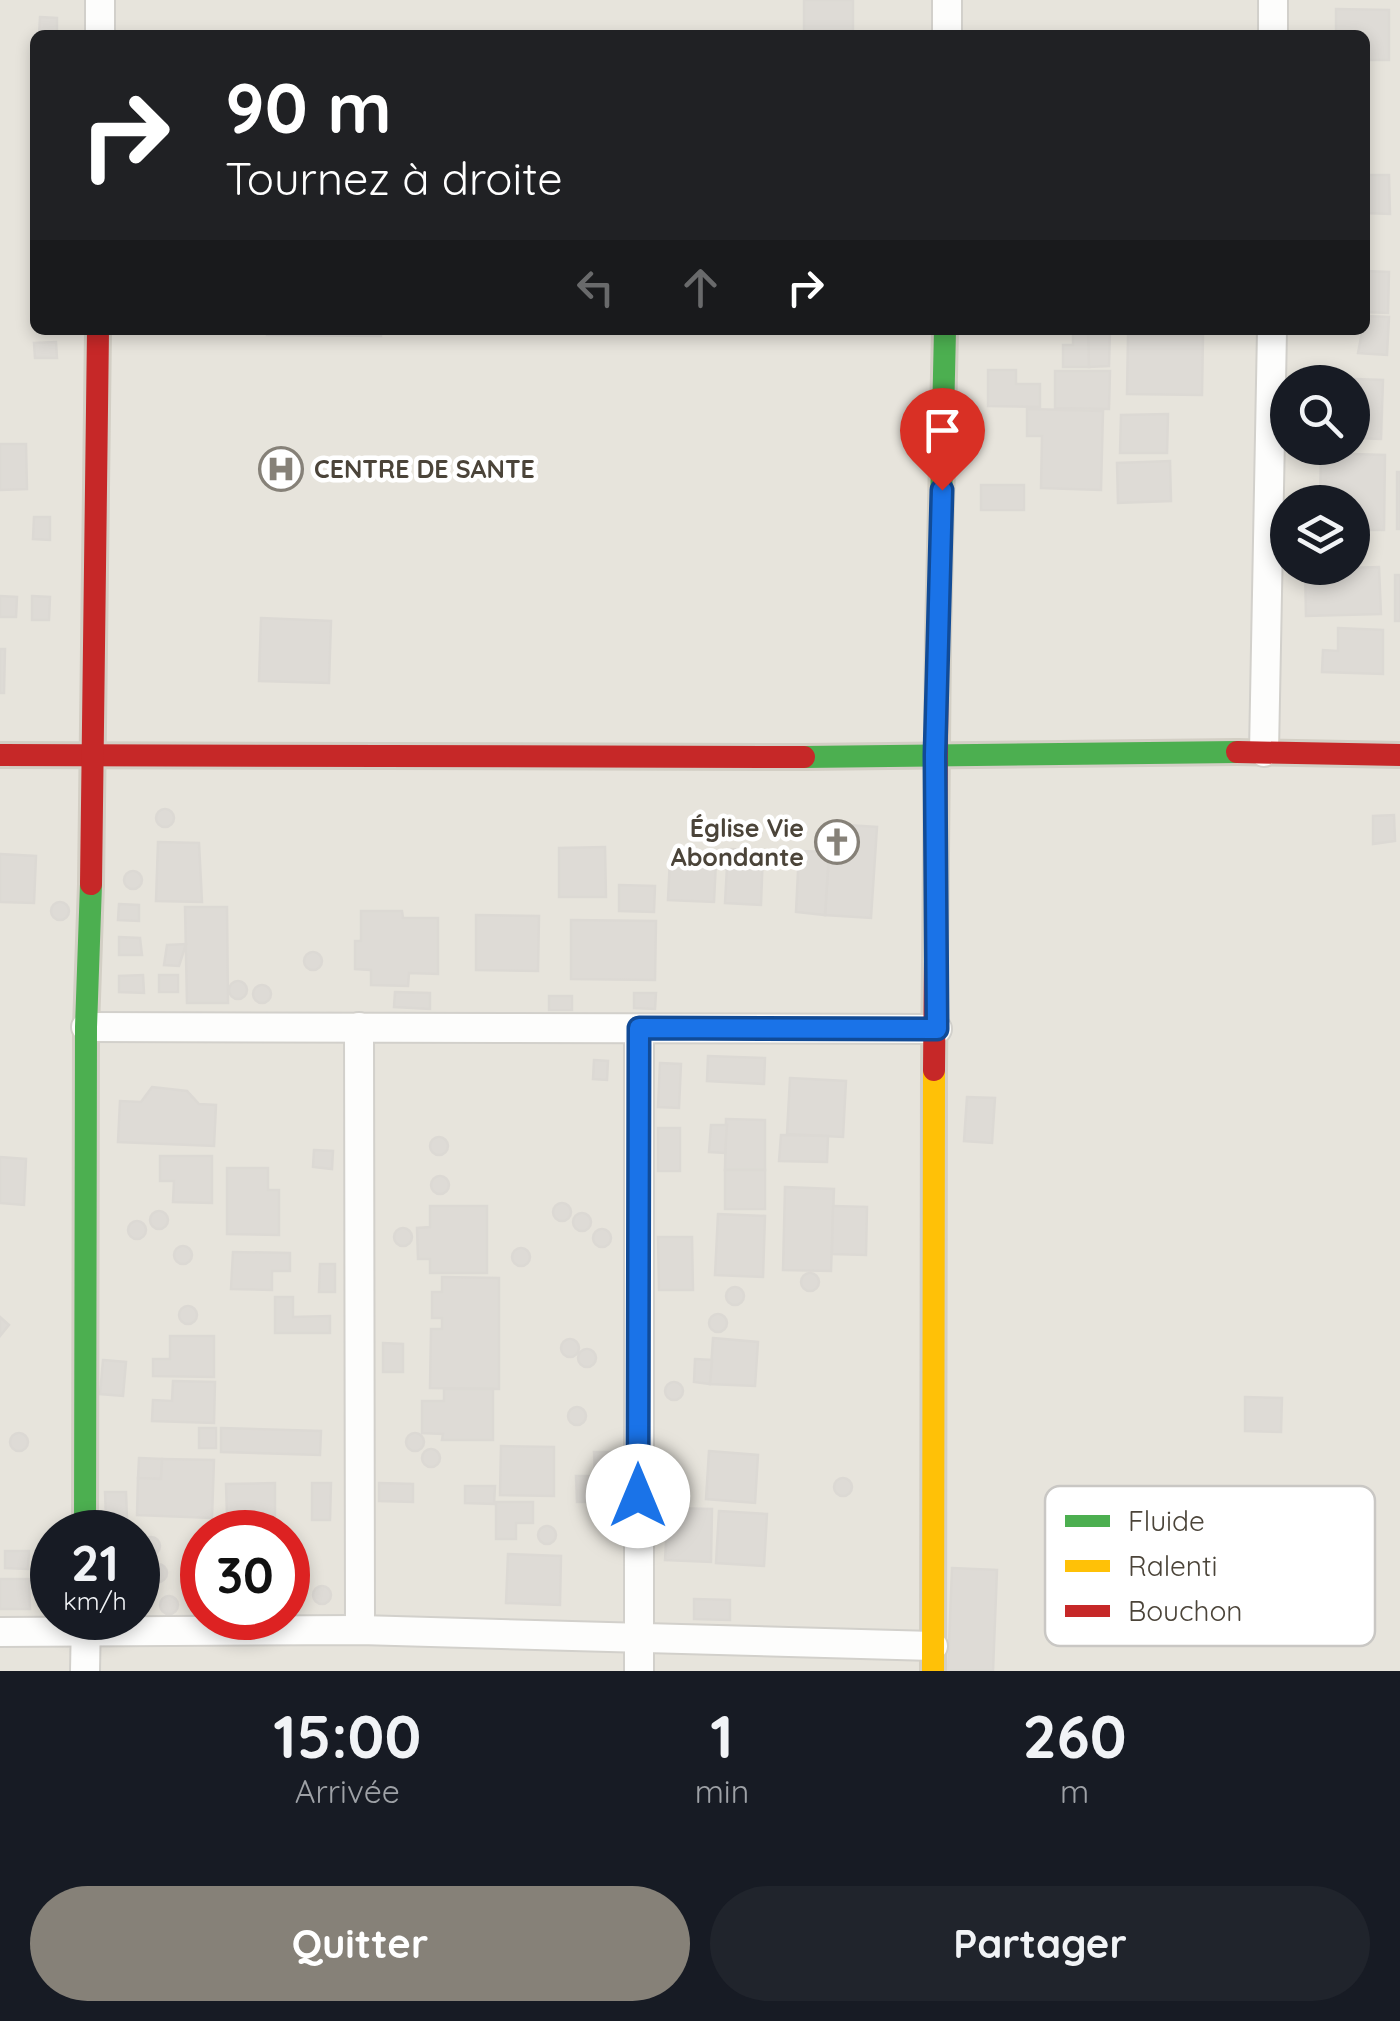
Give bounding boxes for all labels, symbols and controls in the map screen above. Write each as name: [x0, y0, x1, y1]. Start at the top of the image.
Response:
text: 90 m: [225, 63, 392, 151]
icon: right: [60, 70, 190, 200]
text: Tournez à droite: [225, 150, 563, 206]
icon: left: [568, 260, 623, 315]
icon: ahead: [673, 260, 728, 315]
icon: right: [778, 260, 833, 315]
map controls: [1270, 365, 1370, 585]
button: search: [1270, 365, 1370, 465]
pin: [900, 388, 985, 491]
icon: arrive: [915, 403, 970, 458]
hospital icon: CENTRE DE SANTE: [258, 446, 304, 492]
place label: CENTRE DE SANTE: [314, 453, 535, 484]
button: layers: [1270, 485, 1370, 585]
place label: Église Vie Abondante: [671, 812, 804, 872]
church icon: Église Vie Abondante: [814, 819, 860, 865]
position arrow: [586, 1444, 690, 1548]
legend: [1045, 1486, 1375, 1646]
text: Fluide: [1128, 1503, 1205, 1538]
speed limit sign: 30: [180, 1510, 310, 1640]
text: 21: [71, 1531, 119, 1594]
text: Ralenti: [1128, 1548, 1218, 1583]
text: km/h: [63, 1585, 127, 1616]
text: Bouchon: [1128, 1593, 1243, 1628]
text: 15:00: [273, 1698, 421, 1773]
text: 1: [710, 1698, 734, 1773]
text: 260: [1022, 1698, 1127, 1773]
text: Arrivée: [295, 1771, 400, 1811]
text: min: [695, 1771, 749, 1811]
text: m: [1060, 1771, 1089, 1811]
button: Quitter: [30, 1886, 690, 2001]
button: Partager: [710, 1886, 1370, 2001]

